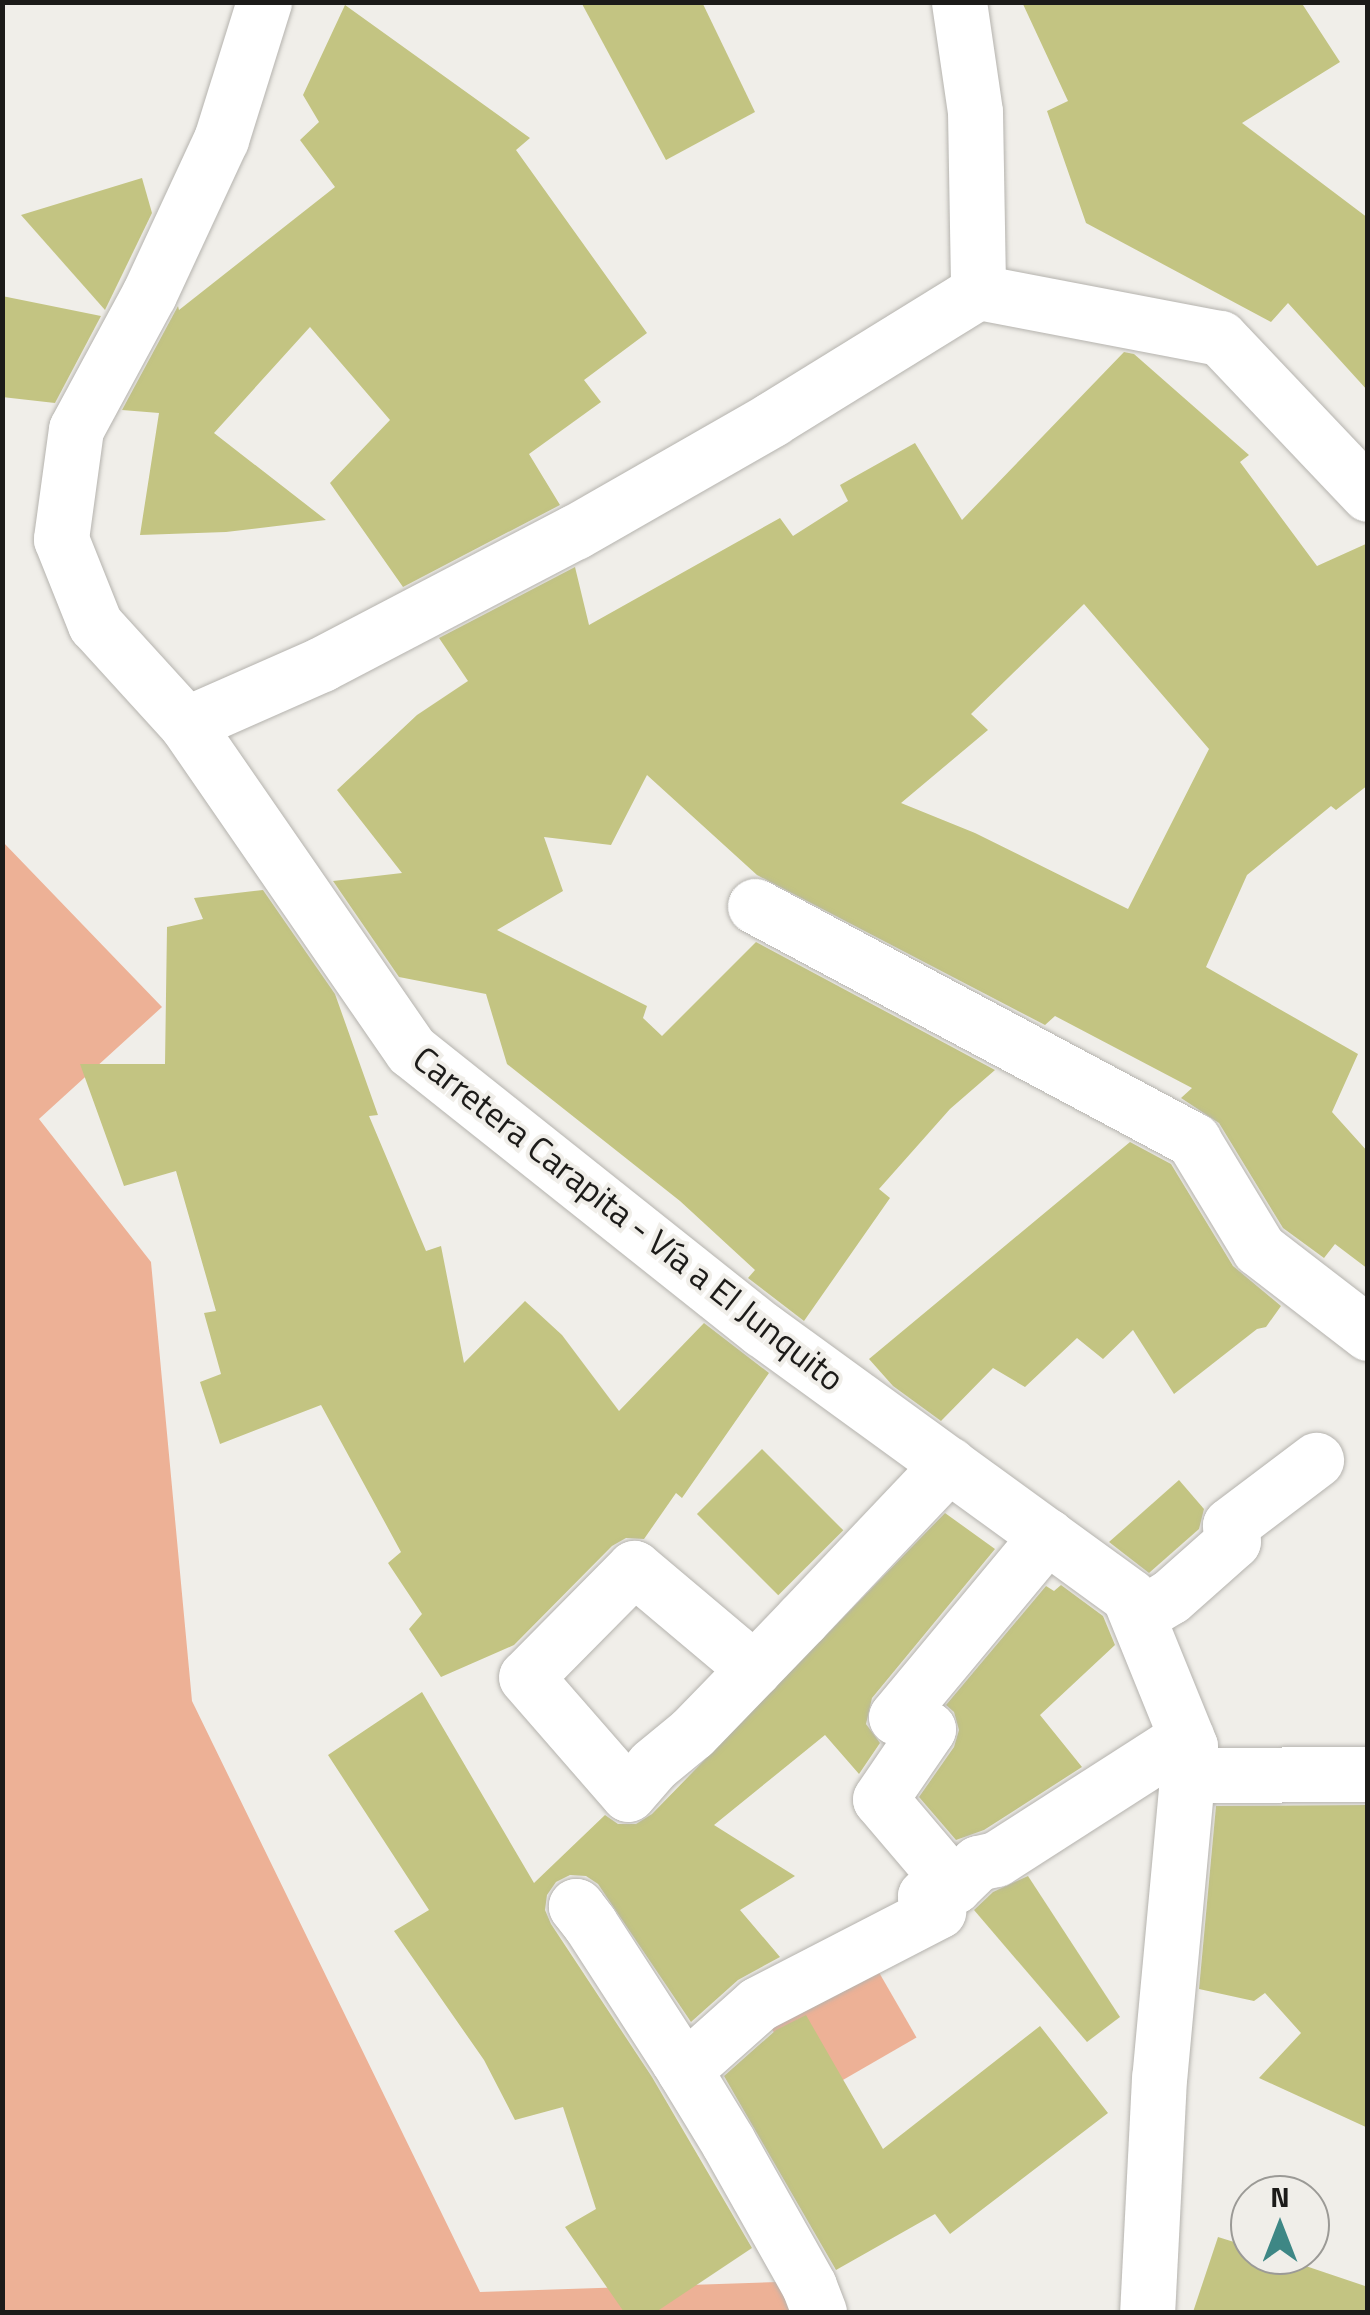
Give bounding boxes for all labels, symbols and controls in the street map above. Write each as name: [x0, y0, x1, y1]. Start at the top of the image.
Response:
street label: Carretera Carapita - Vía a El Junquito: [405, 1037, 853, 1399]
north arrow: [1230, 2175, 1330, 2275]
text: N: [1270, 2175, 1290, 2218]

